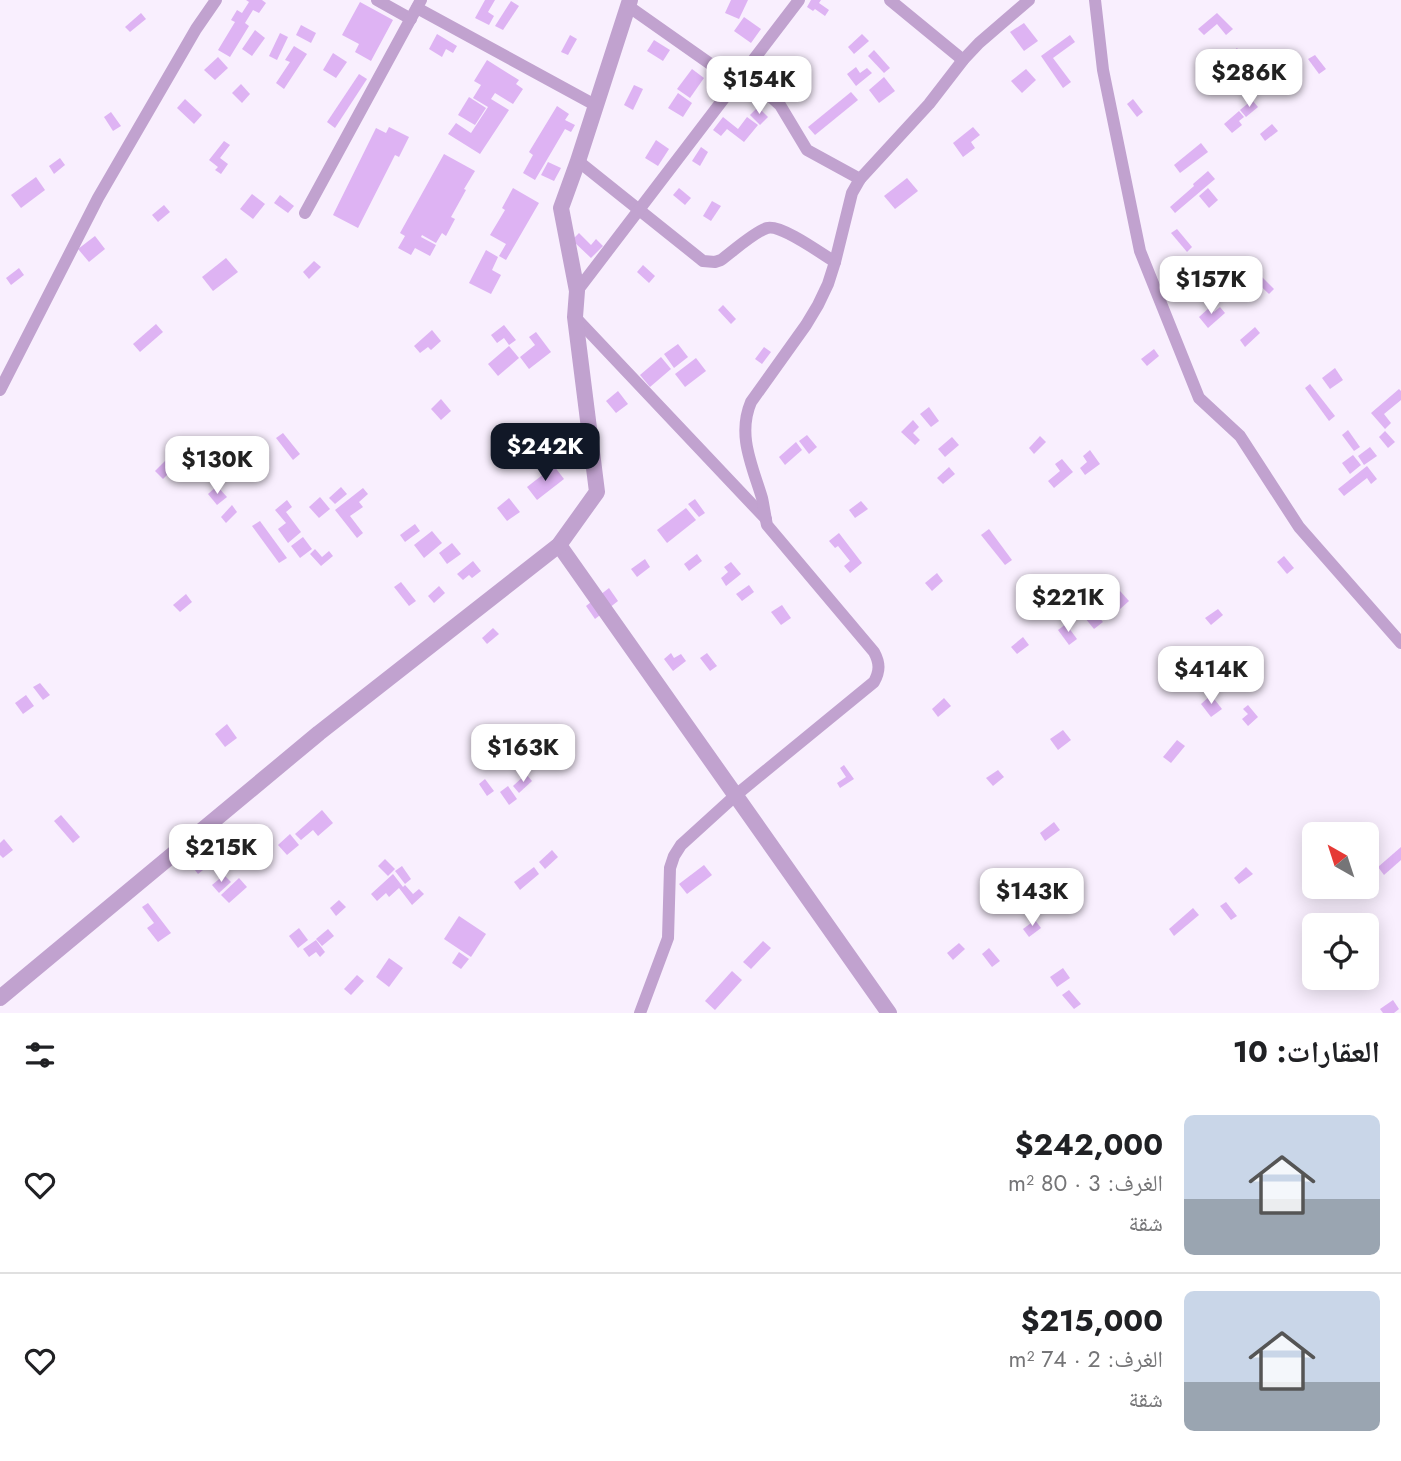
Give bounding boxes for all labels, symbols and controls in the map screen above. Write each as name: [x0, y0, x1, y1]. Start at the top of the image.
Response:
pin: $286K: [1200, 50, 1298, 109]
text: $286K: [1211, 55, 1287, 89]
pin: $154K: [710, 57, 808, 116]
text: $154K: [723, 62, 795, 96]
pin: $157K: [1162, 256, 1260, 316]
text: $157K: [1176, 262, 1246, 296]
pin: $242K: [496, 424, 594, 483]
text: $242K: [507, 429, 583, 463]
pin: $130K: [168, 436, 266, 496]
text: $130K: [181, 442, 253, 476]
pin: $221K: [1019, 574, 1117, 634]
text: $221K: [1032, 580, 1104, 614]
pin: $414K: [1162, 646, 1260, 706]
text: $414K: [1174, 652, 1248, 686]
pin: $163K: [474, 724, 572, 784]
text: $163K: [487, 730, 559, 764]
north arrow: [1302, 822, 1379, 900]
map controls: [1302, 822, 1379, 990]
pin: $215K: [172, 824, 270, 884]
text: $215K: [185, 830, 257, 864]
pin: $143K: [983, 869, 1081, 928]
text: $143K: [996, 874, 1068, 908]
button: locate: [1302, 913, 1379, 990]
text: العقارات: 10: [1233, 1030, 1380, 1073]
icon: filters: [21, 1036, 59, 1074]
text: $242,000: [1015, 1123, 1163, 1166]
icon: home: [1240, 1143, 1324, 1227]
icon: heart: [21, 1166, 59, 1204]
text: الغرف: 3 · 80 m²: [1008, 1166, 1163, 1200]
text: شقة: [1129, 1206, 1163, 1240]
text: $215,000: [1021, 1299, 1163, 1342]
icon: home: [1240, 1319, 1324, 1403]
icon: heart: [21, 1342, 59, 1380]
text: الغرف: 2 · 74 m²: [1008, 1342, 1163, 1376]
text: شقة: [1129, 1382, 1163, 1416]

